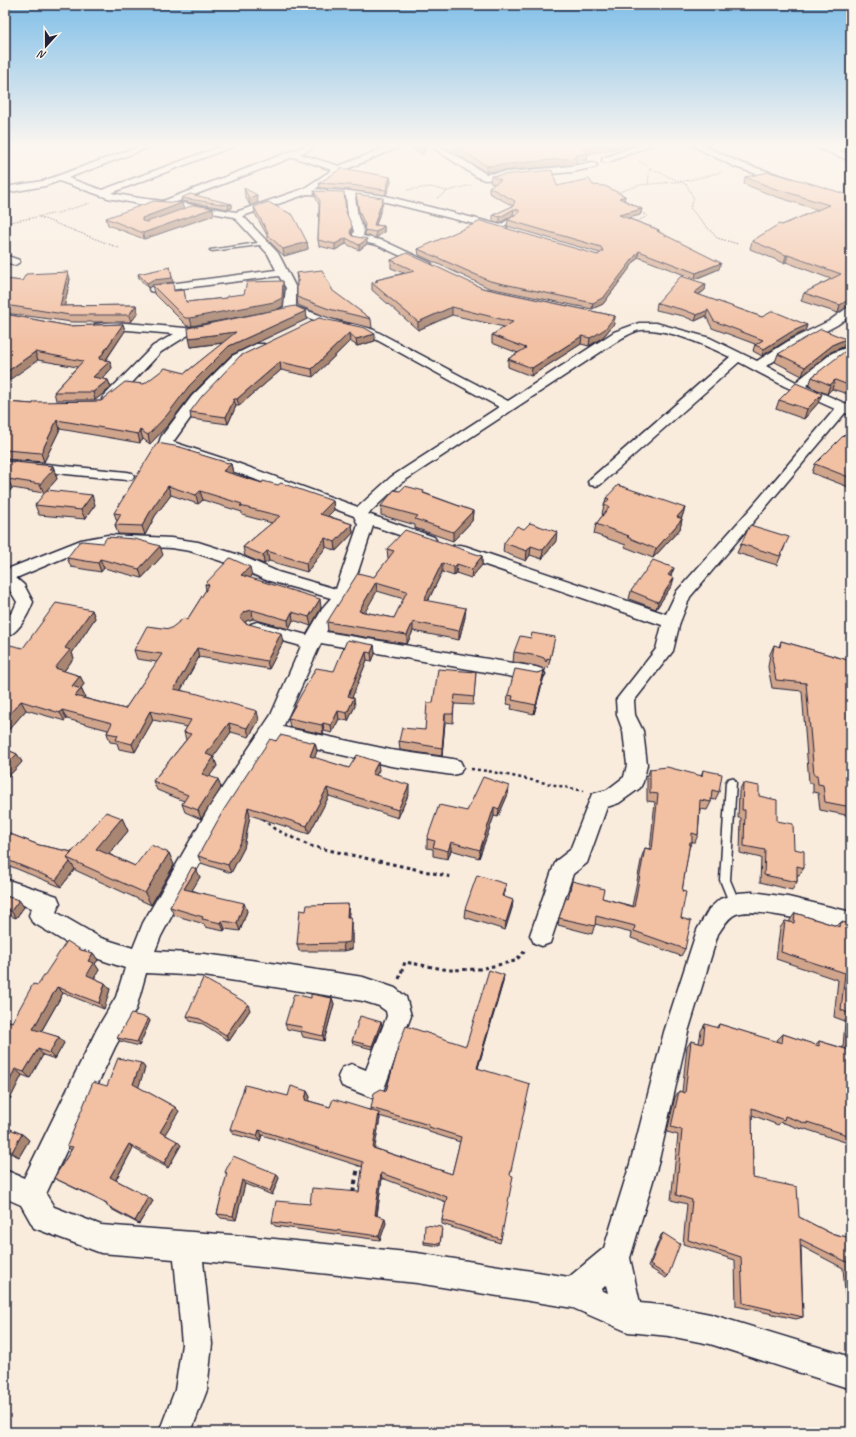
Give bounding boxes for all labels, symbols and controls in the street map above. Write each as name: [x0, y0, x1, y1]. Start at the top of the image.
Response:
north arrow: [26, 26, 66, 66]
text: N: [35, 47, 48, 63]

